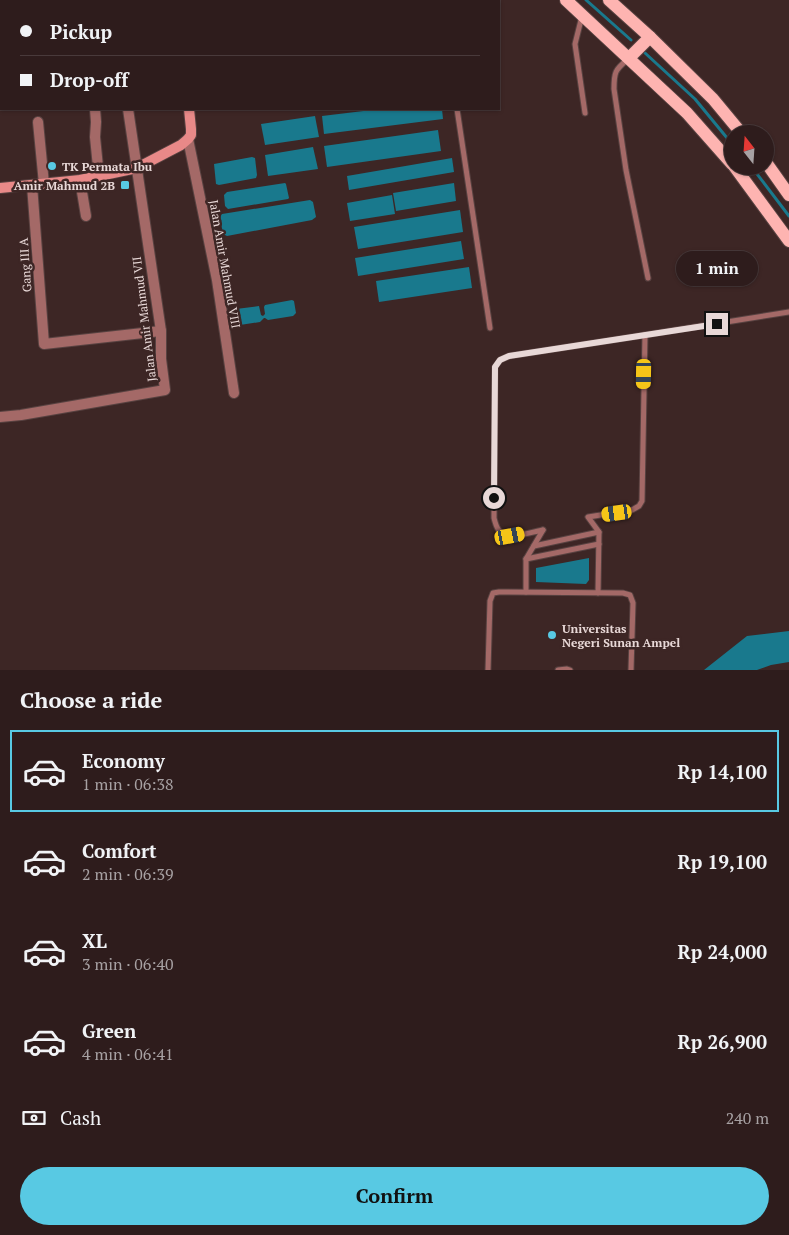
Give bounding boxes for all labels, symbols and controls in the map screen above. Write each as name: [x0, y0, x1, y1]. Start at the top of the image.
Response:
text: Pickup: [50, 19, 112, 44]
text: Drop-off: [50, 67, 128, 92]
north arrow: [724, 125, 774, 175]
map controls: [724, 125, 774, 175]
place label: TK Permata Ibu: [62, 159, 153, 174]
marker: TK Permata Ibu: [46, 160, 58, 172]
place label: Amir Mahmud 2B: [14, 178, 115, 193]
marker: Amir Mahmud 2B: [119, 179, 131, 191]
street label: Jalan Amir Mahmud VIII: [206, 199, 244, 329]
street label: Gang III A: [16, 237, 34, 293]
callout: 1 min: [676, 252, 758, 286]
street label: Jalan Amir Mahmud VII: [129, 256, 159, 382]
text: 1 min: [695, 257, 739, 279]
route end: [706, 313, 728, 335]
car: [636, 359, 651, 389]
route start: [483, 487, 505, 509]
car: [601, 503, 632, 523]
car: [493, 526, 526, 546]
place label: Universitas Negeri Sunan Ampel: [562, 621, 680, 650]
marker: Universitas Negeri Sunan Ampel: [546, 629, 558, 641]
text: Choose a ride: [20, 685, 162, 714]
text: Economy: [82, 748, 165, 773]
icon: car: [22, 749, 67, 794]
text: Rp 14,100: [678, 759, 767, 784]
text: 1 min · 06:38: [82, 773, 174, 795]
text: Comfort: [82, 838, 157, 863]
icon: car: [22, 839, 67, 884]
text: Rp 19,100: [678, 849, 767, 874]
text: 2 min · 06:39: [82, 863, 174, 885]
text: XL: [82, 928, 107, 953]
icon: car: [22, 929, 67, 974]
text: Rp 24,000: [678, 939, 767, 964]
text: 3 min · 06:40: [82, 953, 174, 975]
text: Green: [82, 1018, 136, 1043]
icon: car: [22, 1019, 67, 1064]
text: Rp 26,900: [678, 1029, 767, 1054]
text: 4 min · 06:41: [82, 1043, 174, 1065]
icon: cash: [20, 1104, 48, 1132]
text: Cash: [60, 1105, 101, 1130]
text: 240 m: [726, 1107, 769, 1129]
button: Confirm: [20, 1167, 769, 1225]

